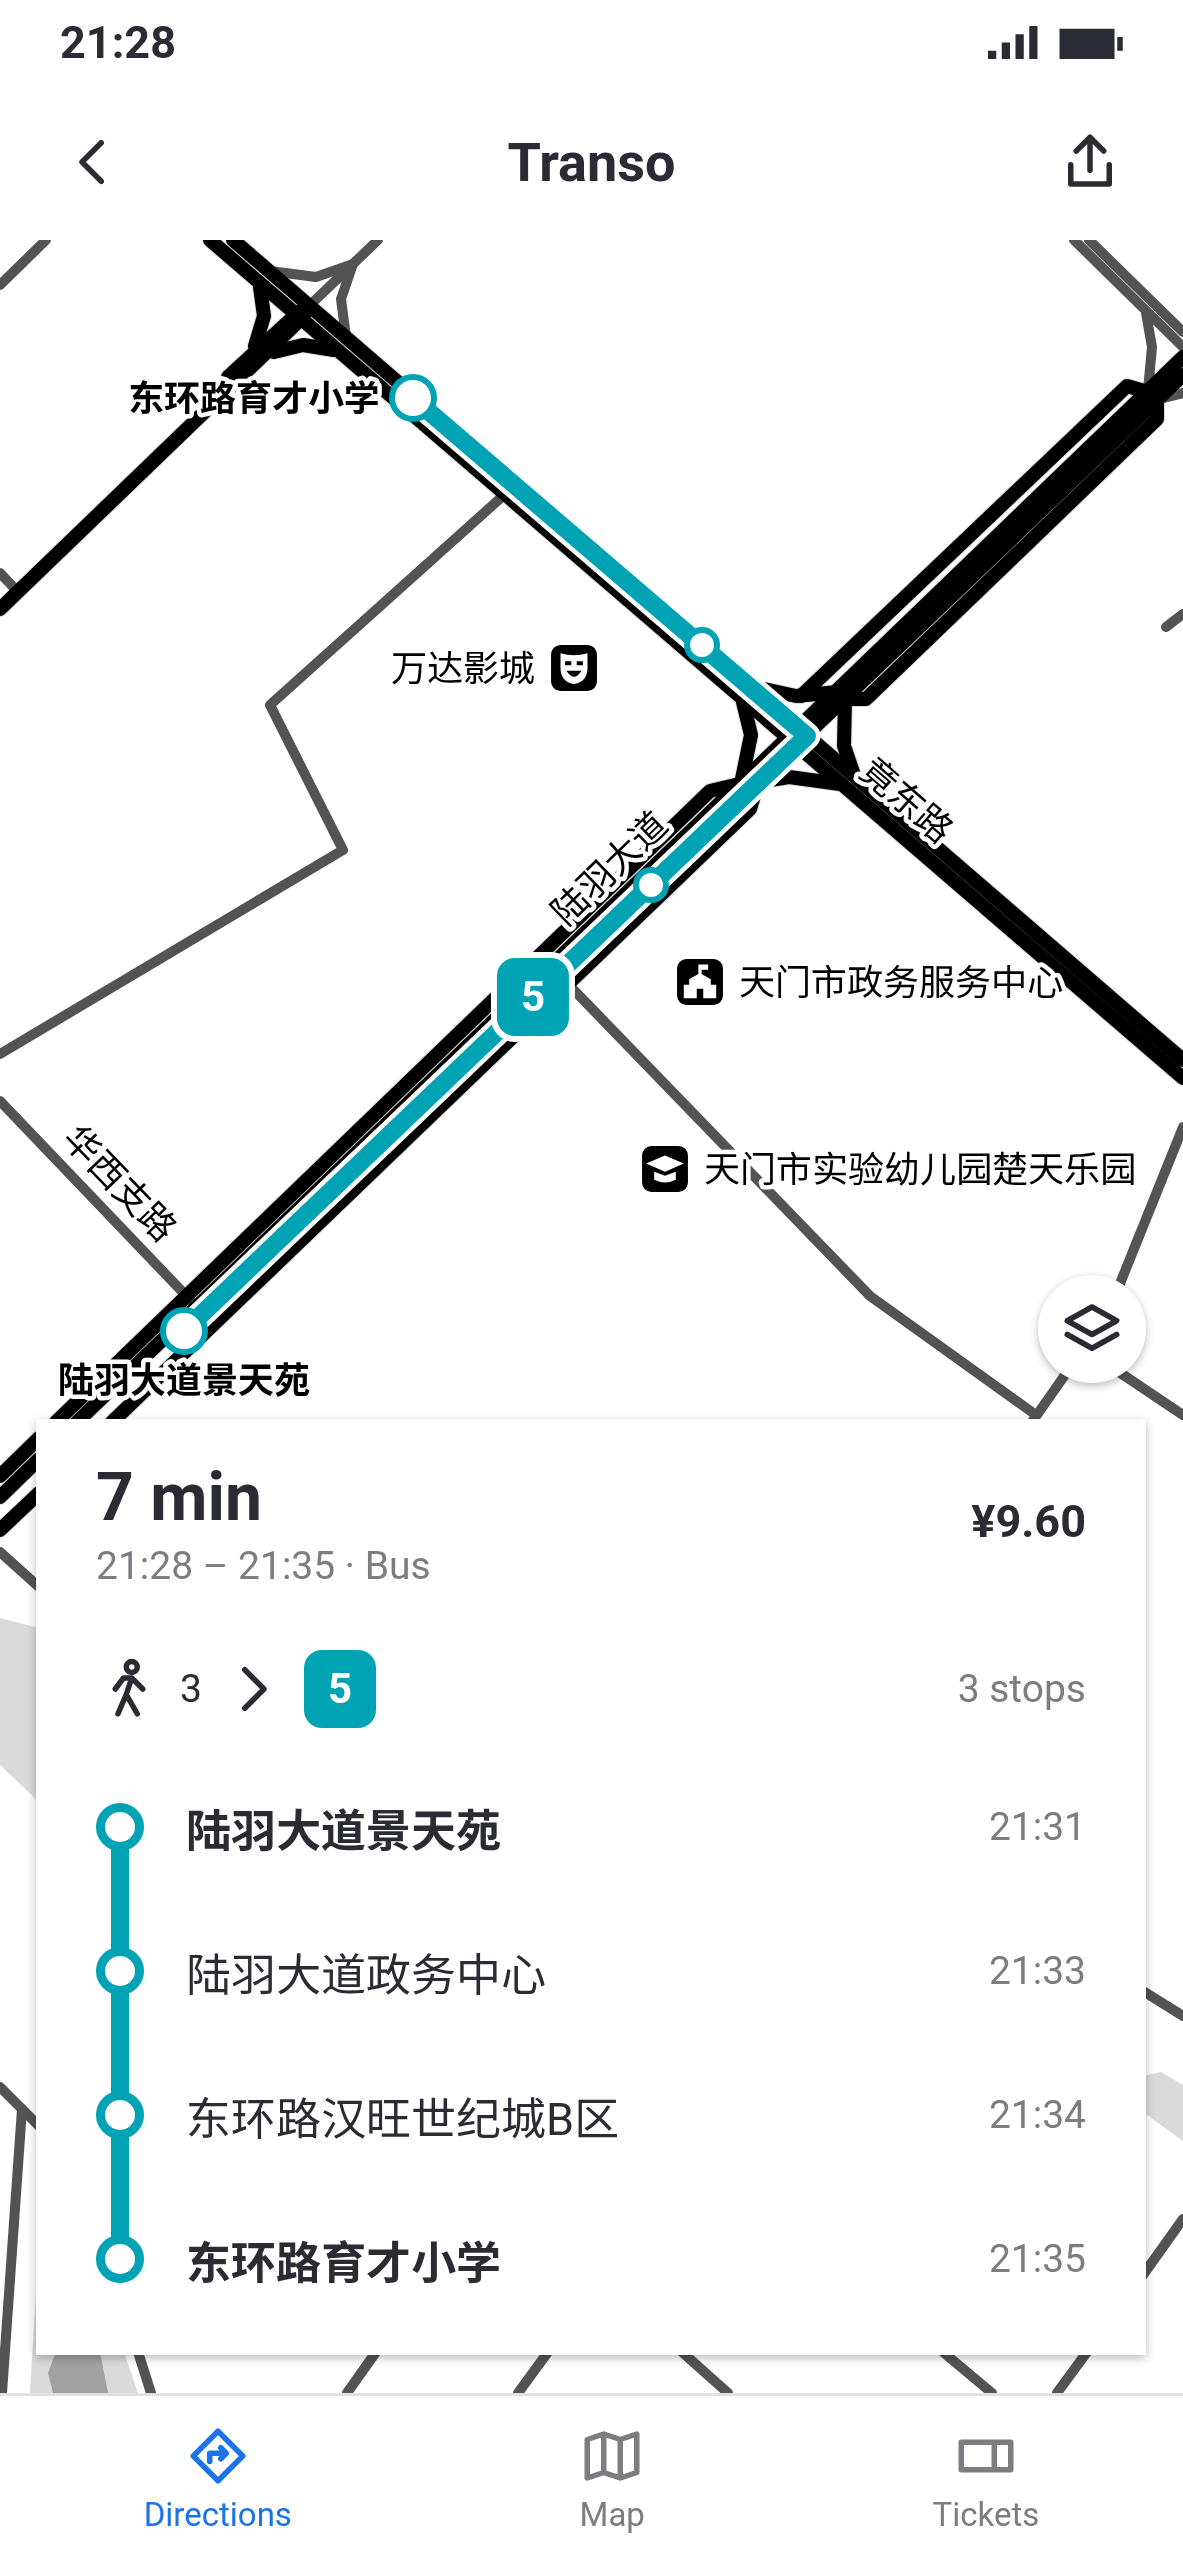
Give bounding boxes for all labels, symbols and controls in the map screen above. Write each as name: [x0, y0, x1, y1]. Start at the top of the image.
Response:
text: 21:28: [60, 16, 176, 69]
icon: back: [60, 129, 126, 195]
icon: share: [1057, 129, 1123, 195]
text: Transo: [508, 131, 675, 194]
marker: 东环路育才小学: [391, 376, 435, 420]
place label: 东环路育才小学: [128, 378, 380, 420]
unlabelled marker: [686, 629, 718, 661]
theatre icon: 万达影城: [546, 640, 602, 696]
place label: 万达影城: [391, 648, 535, 690]
street label: 竟东路: [852, 749, 961, 852]
street label: 陆羽大道: [543, 804, 676, 934]
unlabelled marker: [635, 869, 667, 901]
public building icon: 天门市政务服务中心: [672, 954, 728, 1010]
line badge: 5: [494, 958, 572, 1036]
place label: 天门市政务服务中心: [739, 962, 1063, 1004]
text: 5: [521, 972, 545, 1021]
street label: 华西支路: [54, 1117, 184, 1250]
school or university icon: 天门市实验幼儿园楚天乐园: [637, 1141, 693, 1197]
place label: 天门市实验幼儿园楚天乐园: [704, 1149, 1136, 1191]
map controls: [1038, 1275, 1146, 1383]
button: layers: [1038, 1275, 1146, 1383]
marker: 陆羽大道景天苑: [162, 1309, 206, 1353]
place label: 陆羽大道景天苑: [58, 1360, 310, 1402]
text: 7 min: [96, 1459, 262, 1536]
text: ¥9.60: [971, 1495, 1086, 1548]
text: 21:28 – 21:35 · Bus: [96, 1543, 431, 1589]
icon: walk: [96, 1656, 162, 1722]
icon: forward: [220, 1656, 286, 1722]
text: 5: [328, 1664, 352, 1713]
text: 3: [180, 1666, 202, 1712]
text: 3 stops: [958, 1666, 1086, 1712]
text: 21:31: [989, 1804, 1086, 1850]
text: 陆羽大道景天苑: [186, 1805, 501, 1858]
text: 21:33: [989, 1948, 1086, 1994]
text: 陆羽大道政务中心: [186, 1949, 546, 2002]
text: 21:34: [989, 2092, 1086, 2138]
text: 东环路汉旺世纪城B区: [186, 2093, 619, 2146]
text: 21:35: [989, 2236, 1086, 2282]
text: 东环路育才小学: [186, 2237, 501, 2290]
tab: Directions: [144, 2423, 292, 2534]
tab: Map: [579, 2423, 645, 2534]
tab: Tickets: [933, 2423, 1039, 2534]

